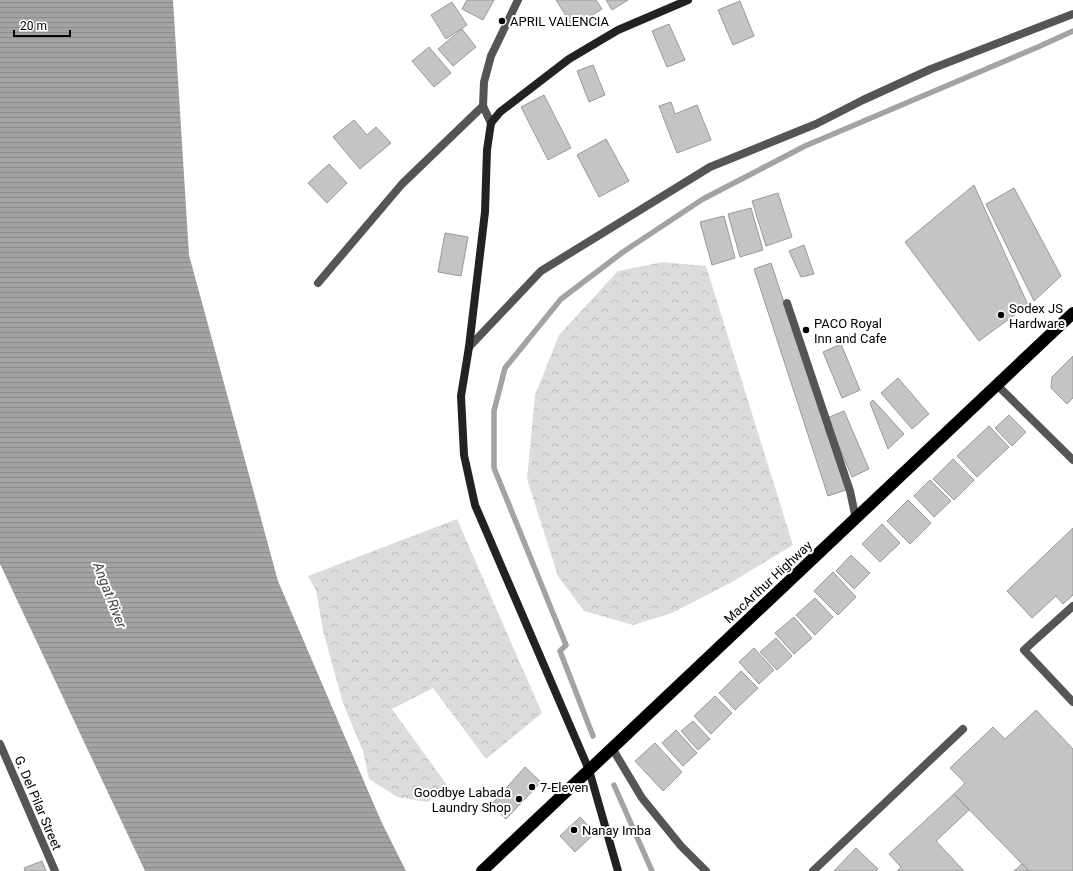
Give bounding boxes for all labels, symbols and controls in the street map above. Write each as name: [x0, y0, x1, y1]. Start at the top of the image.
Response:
scale bar: [14, 12, 70, 38]
place label: APRIL VALENCIA: [510, 14, 610, 29]
marker: APRIL VALENCIA: [497, 16, 507, 26]
text: 20 m: [20, 19, 47, 33]
place label: Sodex JS Hardware: [1009, 301, 1065, 331]
marker: Sodex JS Hardware: [996, 310, 1006, 320]
place label: PACO Royal Inn and Cafe: [814, 316, 887, 346]
marker: PACO Royal Inn and Cafe: [801, 325, 811, 335]
street label: MacArthur Highway: [721, 537, 815, 627]
water label: Angat River: [90, 559, 130, 631]
street label: G. Del Pilar Street: [11, 754, 65, 852]
place label: 7-Eleven: [540, 780, 589, 795]
marker: 7-Eleven: [527, 782, 537, 792]
place label: Goodbye Labada Laundry Shop: [414, 785, 511, 815]
marker: Goodbye Labada Laundry Shop: [514, 794, 524, 804]
place label: Nanay Imba: [582, 823, 651, 838]
marker: Nanay Imba: [569, 825, 579, 835]

